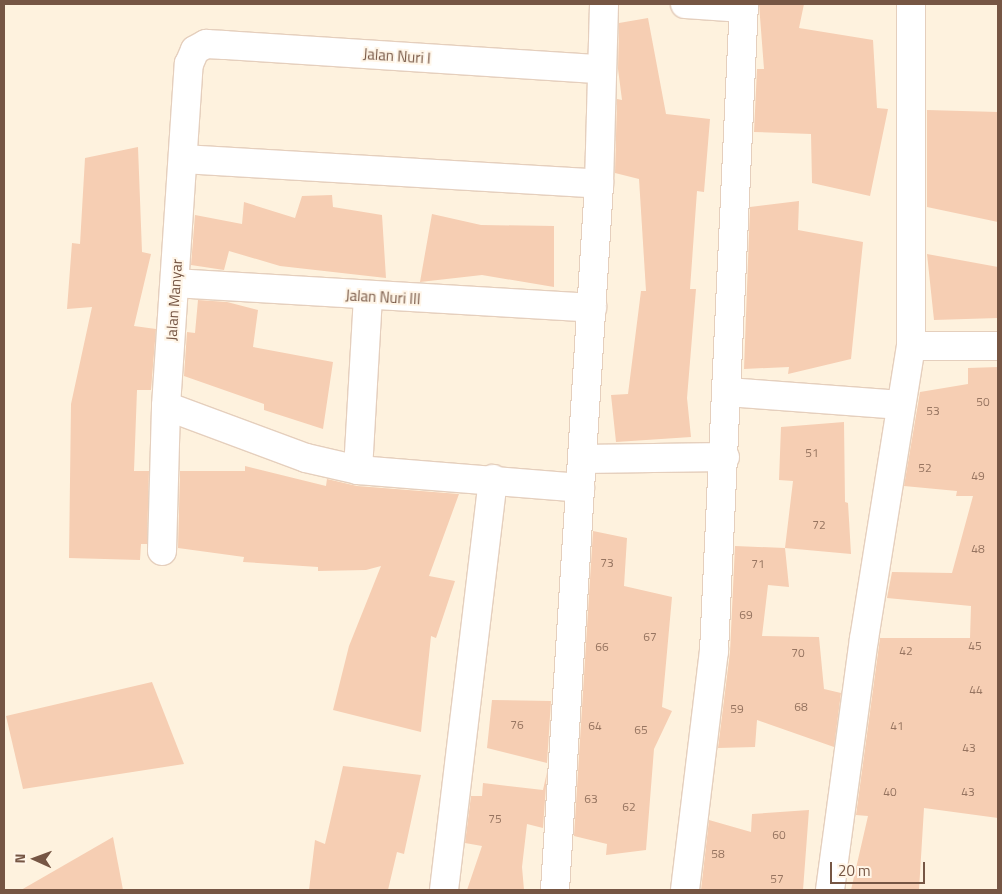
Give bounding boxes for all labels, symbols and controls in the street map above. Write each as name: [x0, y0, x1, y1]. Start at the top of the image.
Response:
street label: Jalan Nuri I: [363, 45, 431, 67]
street label: Jalan Manyar: [162, 258, 186, 342]
street label: Jalan Nuri III: [345, 286, 421, 308]
house number: 50: [976, 395, 990, 409]
house number: 53: [926, 404, 940, 418]
house number: 51: [805, 446, 819, 460]
house number: 52: [918, 461, 932, 475]
house number: 49: [971, 469, 985, 483]
house number: 72: [812, 518, 826, 532]
house number: 48: [971, 542, 985, 556]
house number: 73: [600, 556, 614, 570]
house number: 71: [751, 557, 765, 571]
house number: 69: [739, 608, 753, 622]
house number: 67: [643, 630, 657, 644]
house number: 45: [968, 639, 982, 653]
house number: 66: [595, 640, 609, 654]
house number: 42: [899, 644, 913, 658]
house number: 70: [791, 646, 805, 660]
house number: 44: [969, 683, 983, 697]
house number: 68: [794, 700, 808, 714]
house number: 59: [730, 702, 744, 716]
house number: 76: [510, 718, 524, 732]
house number: 64: [588, 719, 602, 733]
house number: 41: [890, 719, 904, 733]
house number: 65: [634, 723, 648, 737]
house number: 43: [962, 741, 976, 755]
house number: 40: [883, 785, 897, 799]
house number: 43: [961, 785, 975, 799]
house number: 63: [584, 792, 598, 806]
house number: 62: [622, 800, 636, 814]
house number: 75: [488, 812, 502, 826]
house number: 60: [772, 828, 786, 842]
north arrow: [10, 834, 60, 884]
house number: 58: [711, 847, 725, 861]
scale bar: [832, 852, 927, 884]
text: N: [9, 853, 30, 864]
text: 20 m: [838, 859, 871, 882]
house number: 57: [770, 872, 784, 886]

